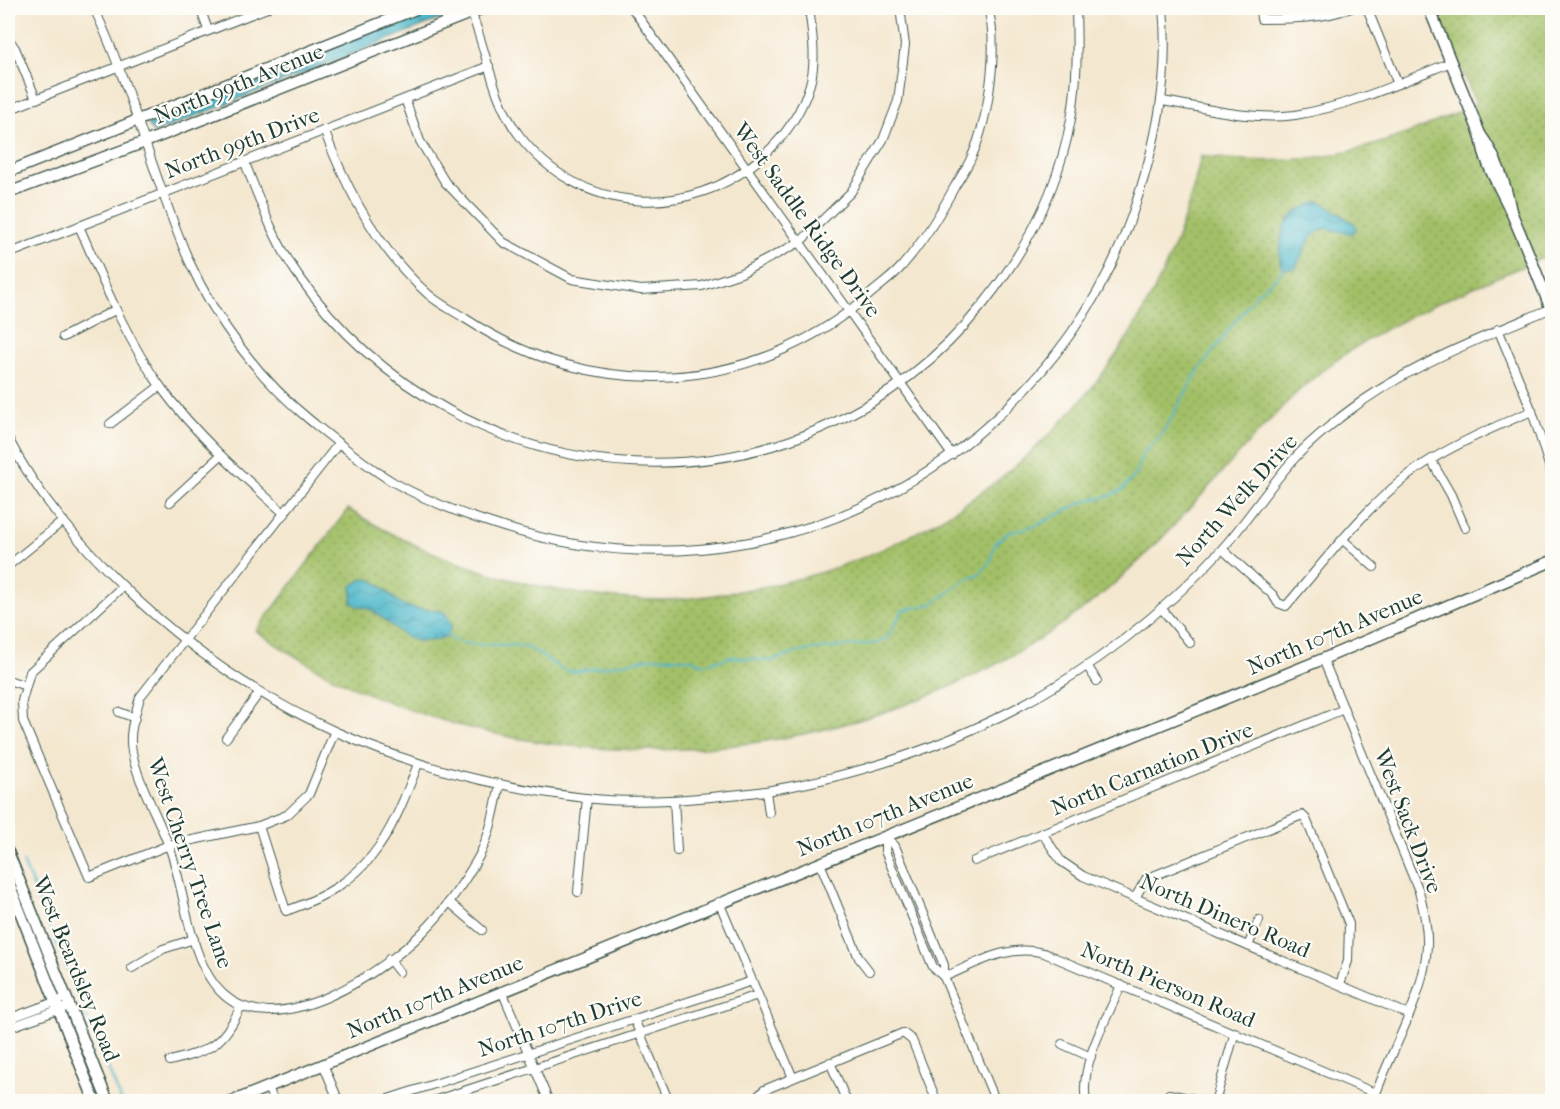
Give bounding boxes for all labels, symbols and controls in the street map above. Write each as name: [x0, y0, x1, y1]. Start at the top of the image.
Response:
street label: North 99th Avenue: [150, 38, 328, 130]
street label: North 99th Drive: [161, 102, 323, 184]
street label: West Saddle Ridge Drive: [727, 117, 886, 322]
street label: North Welk Drive: [1171, 429, 1303, 571]
street label: North 107th Avenue: [1243, 583, 1427, 681]
street label: North Carnation Drive: [1047, 717, 1257, 821]
street label: West Sack Drive: [1368, 744, 1448, 897]
street label: West Cherry Tree Lane: [141, 753, 238, 972]
street label: North 107th Avenue: [793, 768, 977, 862]
street label: North Dinero Road: [1136, 868, 1315, 964]
street label: West Beardsley Road: [26, 871, 126, 1067]
street label: North Pierson Road: [1077, 936, 1260, 1034]
street label: North 107th Avenue: [343, 950, 527, 1044]
street label: North 107th Drive: [475, 985, 645, 1063]

